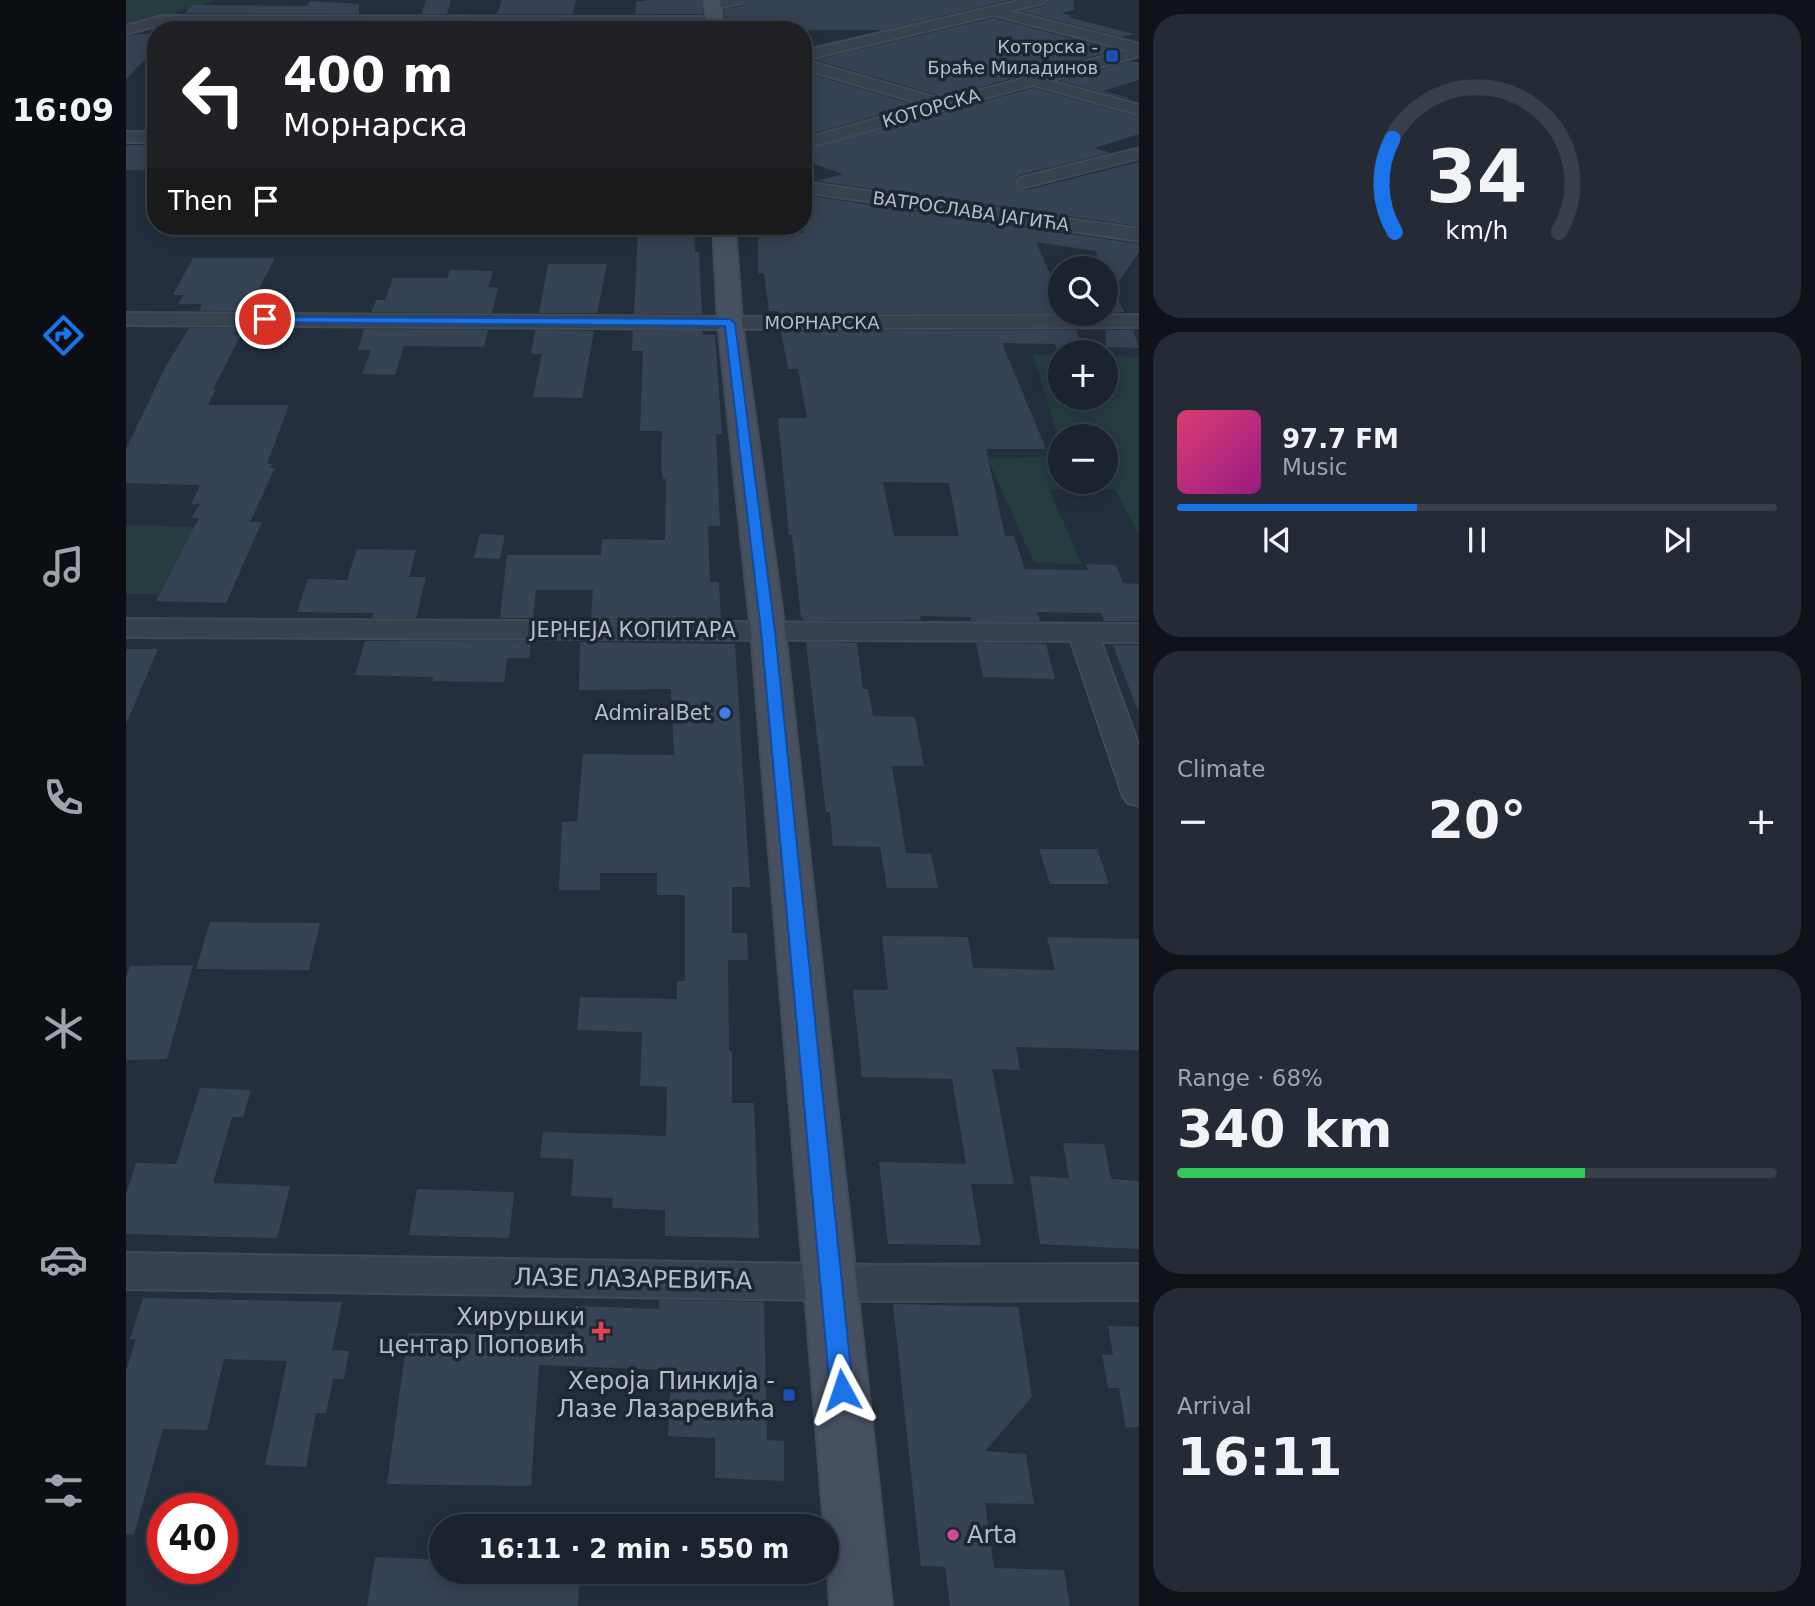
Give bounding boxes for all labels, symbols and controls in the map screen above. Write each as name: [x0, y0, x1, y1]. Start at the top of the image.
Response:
place label: Которска - Браће Миладинов: [927, 36, 1098, 78]
text: 400 m: [283, 47, 453, 104]
marker: Которска - Браће Миладинов: [1104, 48, 1120, 64]
icon: left: [168, 49, 259, 140]
street label: КОТОРСКА: [880, 84, 983, 132]
text: 16:09: [12, 91, 114, 129]
text: Морнарска: [283, 106, 468, 144]
text: 34: [1426, 135, 1528, 220]
icon: arrive: [247, 182, 285, 220]
text: Then: [168, 186, 233, 216]
street label: ВАТРОСЛАВА ЈАГИЋА: [871, 187, 1071, 235]
text: km/h: [1445, 216, 1509, 245]
map controls: [1048, 256, 1118, 494]
button: search: [1048, 256, 1118, 326]
pin: [235, 289, 295, 349]
icon: arrive: [246, 300, 284, 338]
icon: directions: [39, 311, 88, 360]
street label: МОРНАРСКА: [765, 312, 880, 333]
button: +: [1048, 340, 1118, 410]
button: −: [1048, 424, 1118, 494]
text: 97.7 FM: [1282, 424, 1399, 454]
text: Music: [1282, 454, 1347, 480]
icon: previous: [1258, 521, 1296, 559]
icon: pause: [1458, 521, 1496, 559]
icon: next: [1658, 521, 1696, 559]
icon: music: [39, 542, 88, 591]
street label: ЈЕРНЕЈА КОПИТАРА: [528, 618, 736, 642]
place label: AdmiralBet: [594, 701, 711, 725]
marker: AdmiralBet: [717, 705, 733, 721]
text: Climate: [1177, 756, 1266, 782]
icon: phone: [39, 773, 88, 822]
text: 20°: [1428, 790, 1526, 850]
text: −: [1177, 799, 1209, 843]
text: +: [1745, 799, 1777, 843]
icon: climate: [39, 1004, 88, 1053]
text: Range · 68%: [1177, 1065, 1323, 1091]
text: 340 km: [1177, 1099, 1392, 1159]
icon: car: [39, 1235, 88, 1284]
street label: ЛАЗЕ ЛАЗАРЕВИЋА: [514, 1263, 753, 1295]
place label: Хируршки центар Поповић: [378, 1303, 585, 1359]
marker: Хируршки центар Поповић: [591, 1321, 611, 1341]
position arrow: [805, 1353, 879, 1427]
place label: Хероја Пинкија - Лазе Лазаревића: [557, 1367, 775, 1423]
marker: Хероја Пинкија - Лазе Лазаревића: [781, 1387, 797, 1403]
text: Arrival: [1177, 1393, 1252, 1419]
text: 16:11: [1177, 1427, 1343, 1487]
icon: filters: [39, 1466, 88, 1515]
speed limit sign: 40: [147, 1493, 238, 1584]
place label: Arta: [967, 1521, 1017, 1549]
marker: Arta: [945, 1527, 961, 1543]
text: 16:11 · 2 min · 550 m: [479, 1534, 789, 1564]

